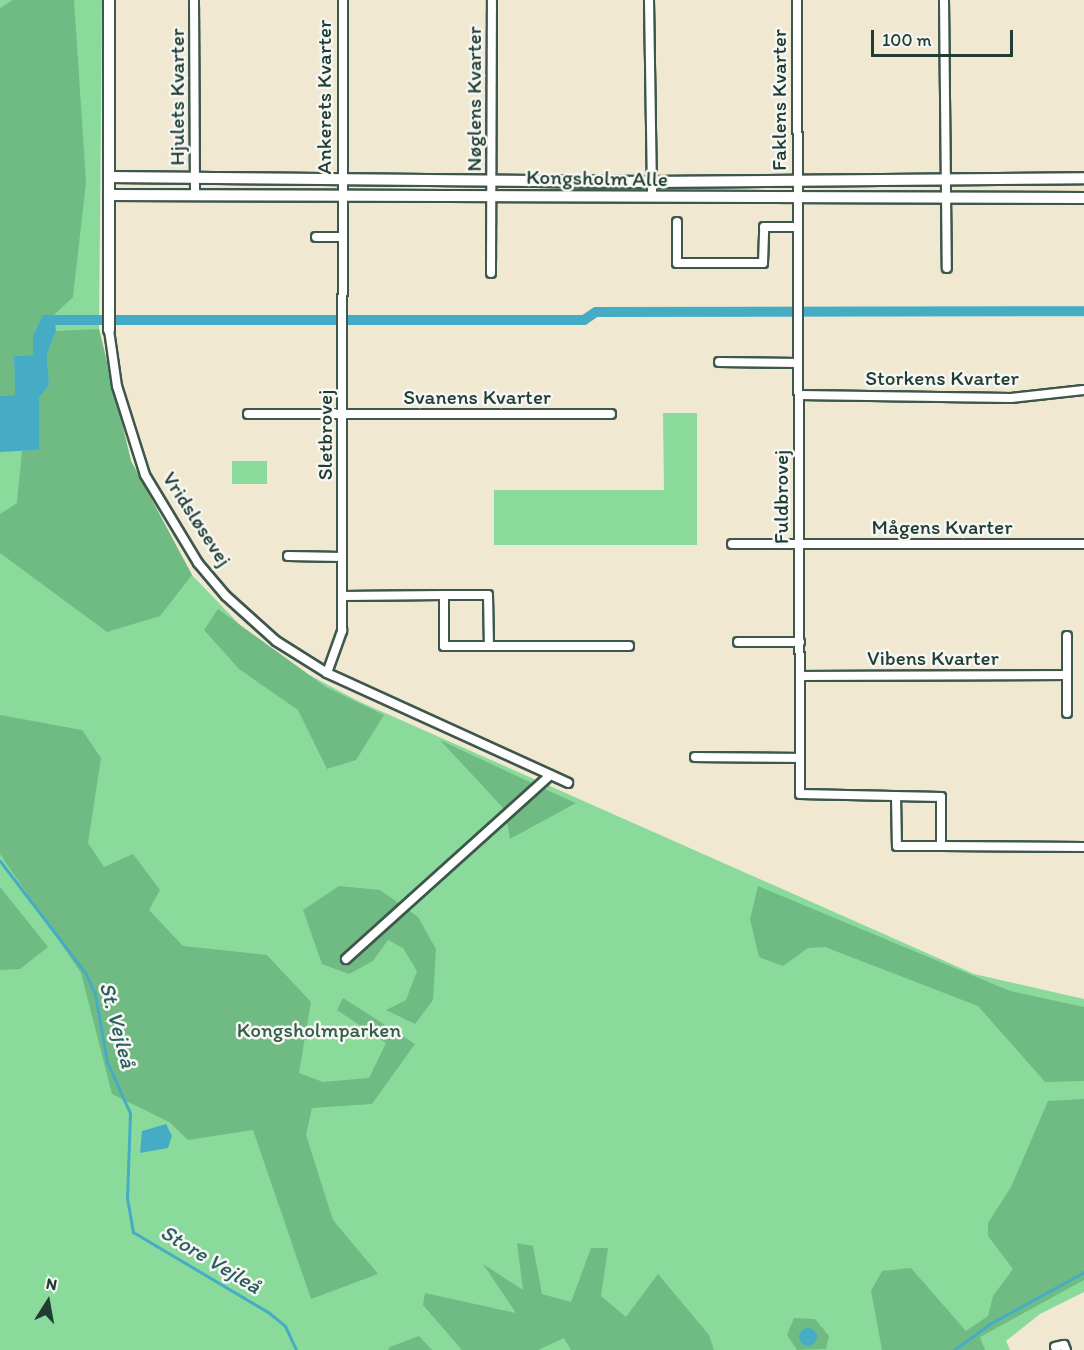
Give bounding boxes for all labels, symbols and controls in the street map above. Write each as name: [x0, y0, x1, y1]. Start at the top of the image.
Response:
scale bar: [874, 18, 1016, 56]
street label: Ankerets Kvarter: [311, 20, 337, 174]
street label: Nøglens Kvarter: [461, 26, 487, 172]
street label: Hjulets Kvarter: [164, 28, 190, 166]
street label: Faklens Kvarter: [766, 29, 792, 171]
text: 100 m: [882, 29, 932, 51]
street label: Kongsholm Alle: [526, 164, 668, 192]
street label: Storkens Kvarter: [866, 365, 1018, 391]
street label: Svanens Kvarter: [403, 384, 551, 410]
street label: Sletbrovej: [312, 390, 338, 480]
street label: Fuldbrovej: [768, 450, 794, 544]
street label: Vridsløsevej: [157, 467, 237, 571]
street label: Mågens Kvarter: [871, 514, 1013, 540]
street label: Vibens Kvarter: [867, 645, 999, 671]
water label: St. Vejleå: [94, 980, 142, 1070]
park label: Kongsholmparken: [237, 1017, 401, 1043]
water label: Store Vejleå: [156, 1219, 266, 1299]
north arrow: [18, 1272, 78, 1332]
text: N: [44, 1273, 59, 1294]

